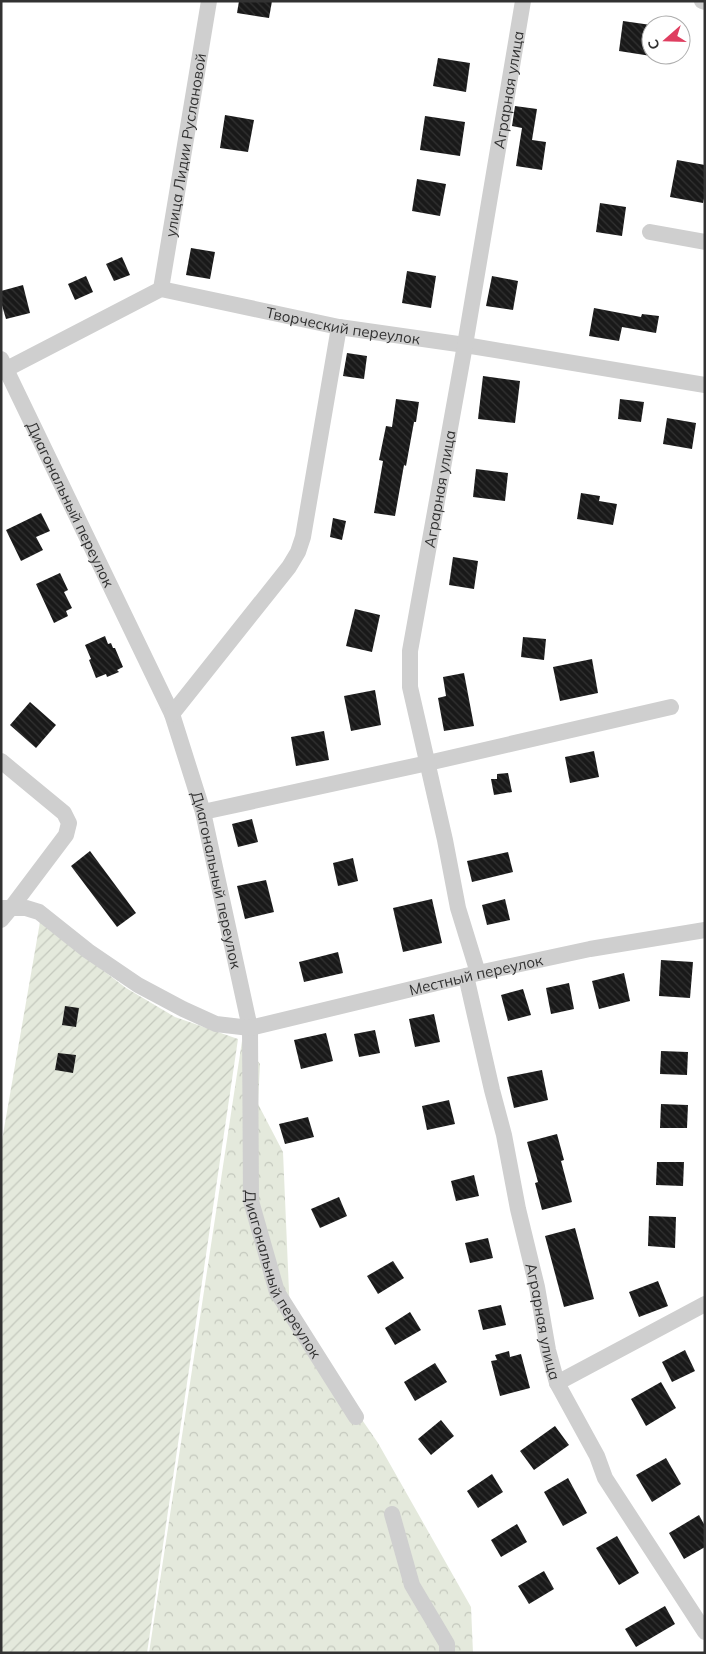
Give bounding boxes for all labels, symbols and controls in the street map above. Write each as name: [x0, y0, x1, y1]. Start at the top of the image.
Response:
north arrow: [641, 15, 691, 65]
street label: Аграрная улица: [489, 29, 527, 150]
text: С: [644, 37, 664, 52]
street label: улица Лидии Руслановой: [160, 52, 210, 238]
street label: Творческий переулок: [264, 302, 422, 348]
street label: Диагональный переулок: [23, 418, 119, 591]
street label: Аграрная улица: [419, 428, 459, 549]
street label: Диагональный переулок: [187, 788, 246, 971]
street label: Местный переулок: [407, 950, 545, 999]
street label: Диагональный переулок: [241, 1190, 326, 1362]
street label: Аграрная улица: [522, 1261, 565, 1382]

